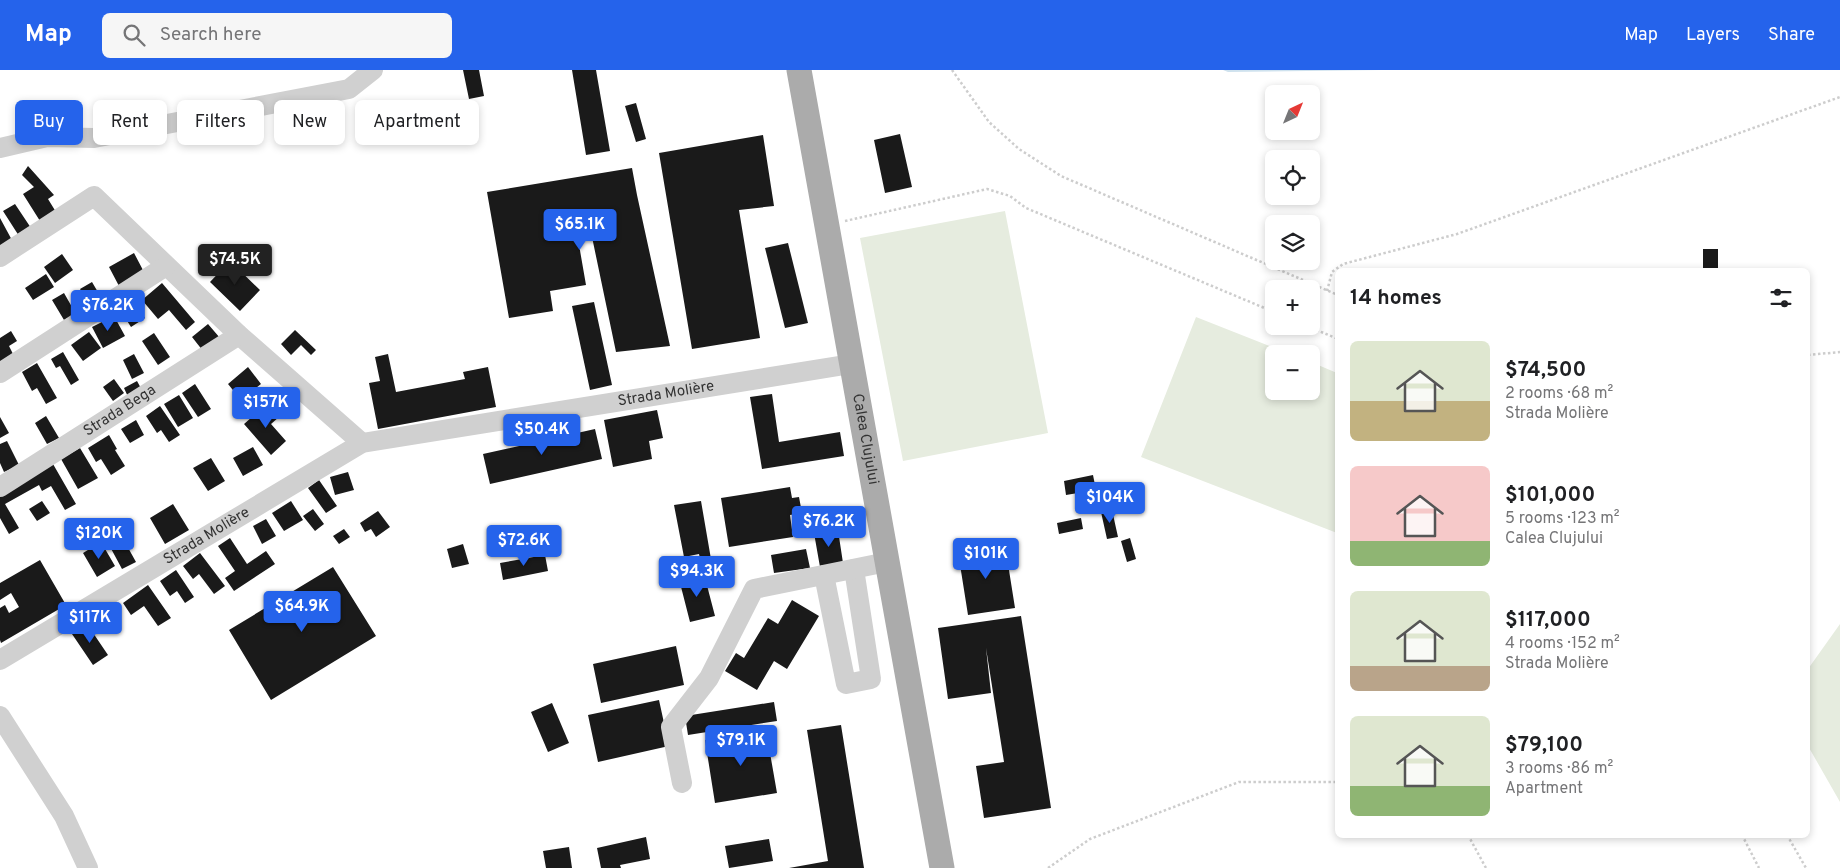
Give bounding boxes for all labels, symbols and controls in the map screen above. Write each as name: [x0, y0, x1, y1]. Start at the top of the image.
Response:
search box: [102, 13, 452, 58]
text: Map: [25, 20, 72, 50]
icon: search: [120, 21, 148, 49]
text: Search here: [160, 23, 261, 47]
text: Map: [1624, 24, 1658, 47]
text: Layers: [1686, 24, 1740, 47]
text: Share: [1768, 24, 1815, 47]
north arrow: [1265, 85, 1320, 140]
map controls: [1265, 85, 1320, 400]
chip: Buy: [15, 100, 83, 145]
chip: Rent: [93, 100, 167, 145]
chip: Filters: [177, 100, 264, 145]
chip: New: [274, 100, 345, 145]
chip: Apartment: [355, 100, 479, 145]
button: locate: [1265, 150, 1320, 205]
pin: $65.1K: [539, 208, 621, 251]
text: $65.1K: [555, 215, 605, 235]
button: layers: [1265, 215, 1320, 270]
pin: $74.5K: [194, 244, 276, 286]
text: $74.5K: [209, 250, 261, 270]
button: +: [1265, 280, 1320, 335]
icon: filters: [1767, 284, 1795, 312]
text: 14 homes: [1350, 285, 1442, 312]
pin: $76.2K: [67, 290, 149, 332]
text: $76.2K: [82, 296, 134, 316]
button: −: [1265, 345, 1320, 400]
text: $74,500: [1505, 357, 1586, 384]
icon: home: [1390, 361, 1450, 421]
street label: Strada Molière: [616, 377, 716, 411]
street label: Strada Bega: [80, 381, 160, 441]
text: 2 rooms · 68 m²: [1505, 384, 1613, 404]
pin: $157K: [231, 386, 301, 429]
street label: Calea Clujului: [848, 392, 883, 486]
text: $157K: [243, 393, 289, 413]
text: Strada Molière: [1505, 404, 1609, 424]
pin: $50.4K: [501, 414, 583, 456]
text: $50.4K: [514, 420, 570, 440]
pin: $104K: [1075, 482, 1145, 524]
text: $101,000: [1505, 482, 1595, 509]
icon: home: [1390, 486, 1450, 546]
text: $104K: [1086, 488, 1134, 508]
street label: Strada Molière: [160, 503, 253, 569]
pin: $76.2K: [788, 506, 870, 548]
text: 5 rooms · 123 m²: [1505, 509, 1620, 529]
text: $76.2K: [803, 512, 855, 532]
pin: $120K: [64, 518, 134, 560]
text: $120K: [75, 524, 123, 544]
pin: $72.6K: [483, 524, 565, 567]
text: Calea Clujului: [1505, 529, 1603, 549]
text: $72.6K: [498, 531, 550, 551]
pin: $101K: [951, 538, 1021, 580]
text: $101K: [964, 544, 1008, 564]
pin: $94.3K: [656, 556, 738, 598]
text: $94.3K: [670, 562, 724, 582]
pin: $64.9K: [261, 590, 343, 633]
text: $64.9K: [275, 597, 329, 617]
pin: $117K: [55, 602, 125, 644]
text: $117,000: [1505, 607, 1591, 634]
text: $117K: [69, 608, 111, 628]
icon: home: [1390, 611, 1450, 671]
text: 4 rooms · 152 m²: [1505, 634, 1620, 654]
text: Strada Molière: [1505, 654, 1609, 674]
pin: $79.1K: [700, 724, 782, 767]
text: $79.1K: [716, 731, 766, 751]
text: $79,100: [1505, 732, 1583, 759]
icon: home: [1390, 736, 1450, 796]
text: 3 rooms · 86 m²: [1505, 759, 1613, 779]
text: Apartment: [1505, 779, 1583, 799]

